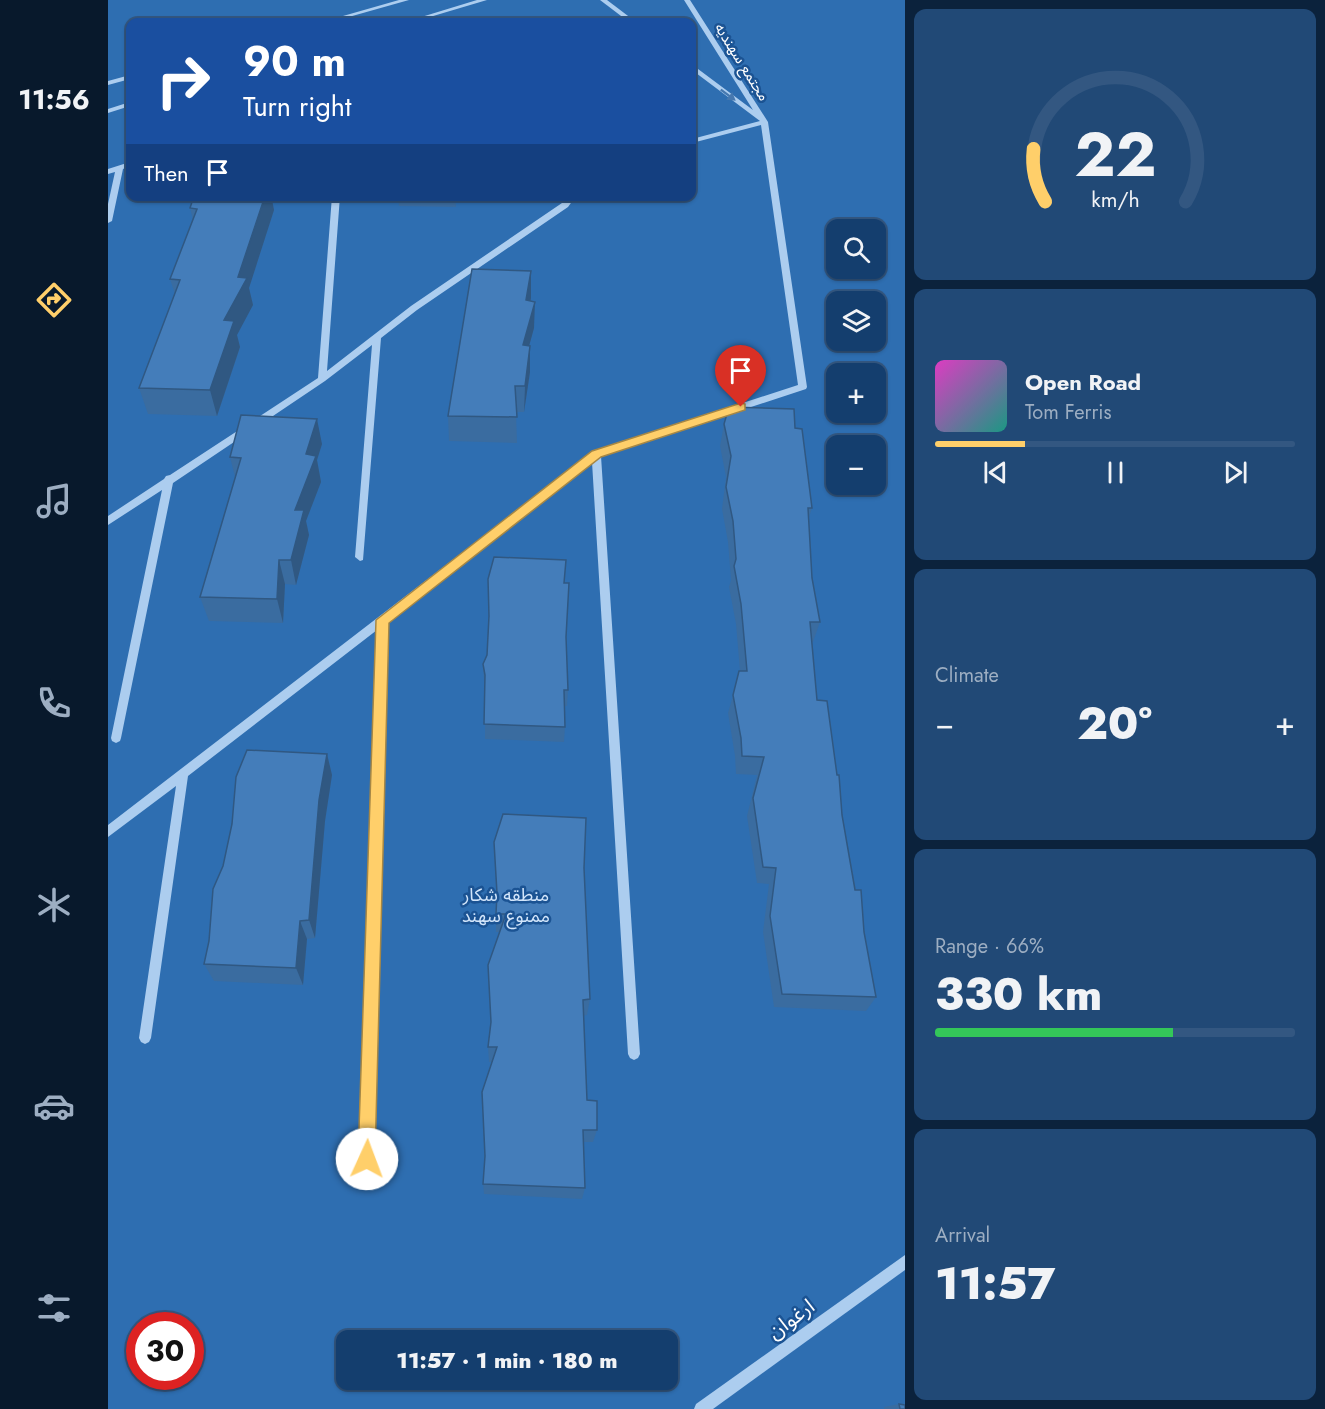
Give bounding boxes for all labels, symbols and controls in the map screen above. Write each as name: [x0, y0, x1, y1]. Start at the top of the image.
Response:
street label: مجتمع سهندیه: [708, 19, 775, 106]
text: 90 m: [243, 31, 346, 92]
icon: right: [144, 42, 222, 120]
text: 11:56: [18, 80, 90, 119]
text: Turn right: [243, 87, 351, 126]
one-way arrow: [720, 88, 735, 100]
text: 22: [1074, 109, 1156, 199]
icon: arrive: [201, 156, 234, 189]
text: Then: [144, 157, 189, 189]
text: km/h: [1091, 184, 1139, 215]
map controls: [826, 219, 886, 495]
button: search: [826, 219, 886, 279]
icon: directions: [33, 279, 75, 321]
button: layers: [826, 291, 886, 351]
pin: [715, 345, 766, 407]
icon: arrive: [724, 354, 757, 387]
button: +: [826, 363, 886, 423]
text: Open Road: [1025, 366, 1141, 398]
text: Tom Ferris: [1025, 398, 1112, 427]
button: −: [826, 435, 886, 495]
icon: previous: [979, 456, 1012, 489]
icon: pause: [1099, 456, 1132, 489]
icon: next: [1219, 456, 1252, 489]
icon: music: [33, 480, 75, 522]
text: Climate: [935, 661, 999, 690]
icon: phone: [33, 682, 75, 724]
text: 20°: [1077, 691, 1152, 756]
text: −: [935, 700, 954, 747]
text: +: [1275, 700, 1295, 747]
park label: منطقه شکار ممنوع سهند: [462, 882, 550, 930]
icon: climate: [33, 884, 75, 926]
text: Range · 66%: [935, 932, 1044, 961]
text: 330 km: [935, 962, 1102, 1027]
icon: car: [33, 1085, 75, 1127]
position arrow: [335, 1127, 399, 1191]
text: Arrival: [935, 1221, 990, 1250]
text: 11:57: [935, 1251, 1056, 1316]
icon: filters: [33, 1287, 75, 1329]
street label: ارغوان: [761, 1292, 821, 1346]
speed limit sign: 30: [126, 1312, 204, 1390]
text: 11:57 · 1 min · 180 m: [396, 1344, 618, 1376]

